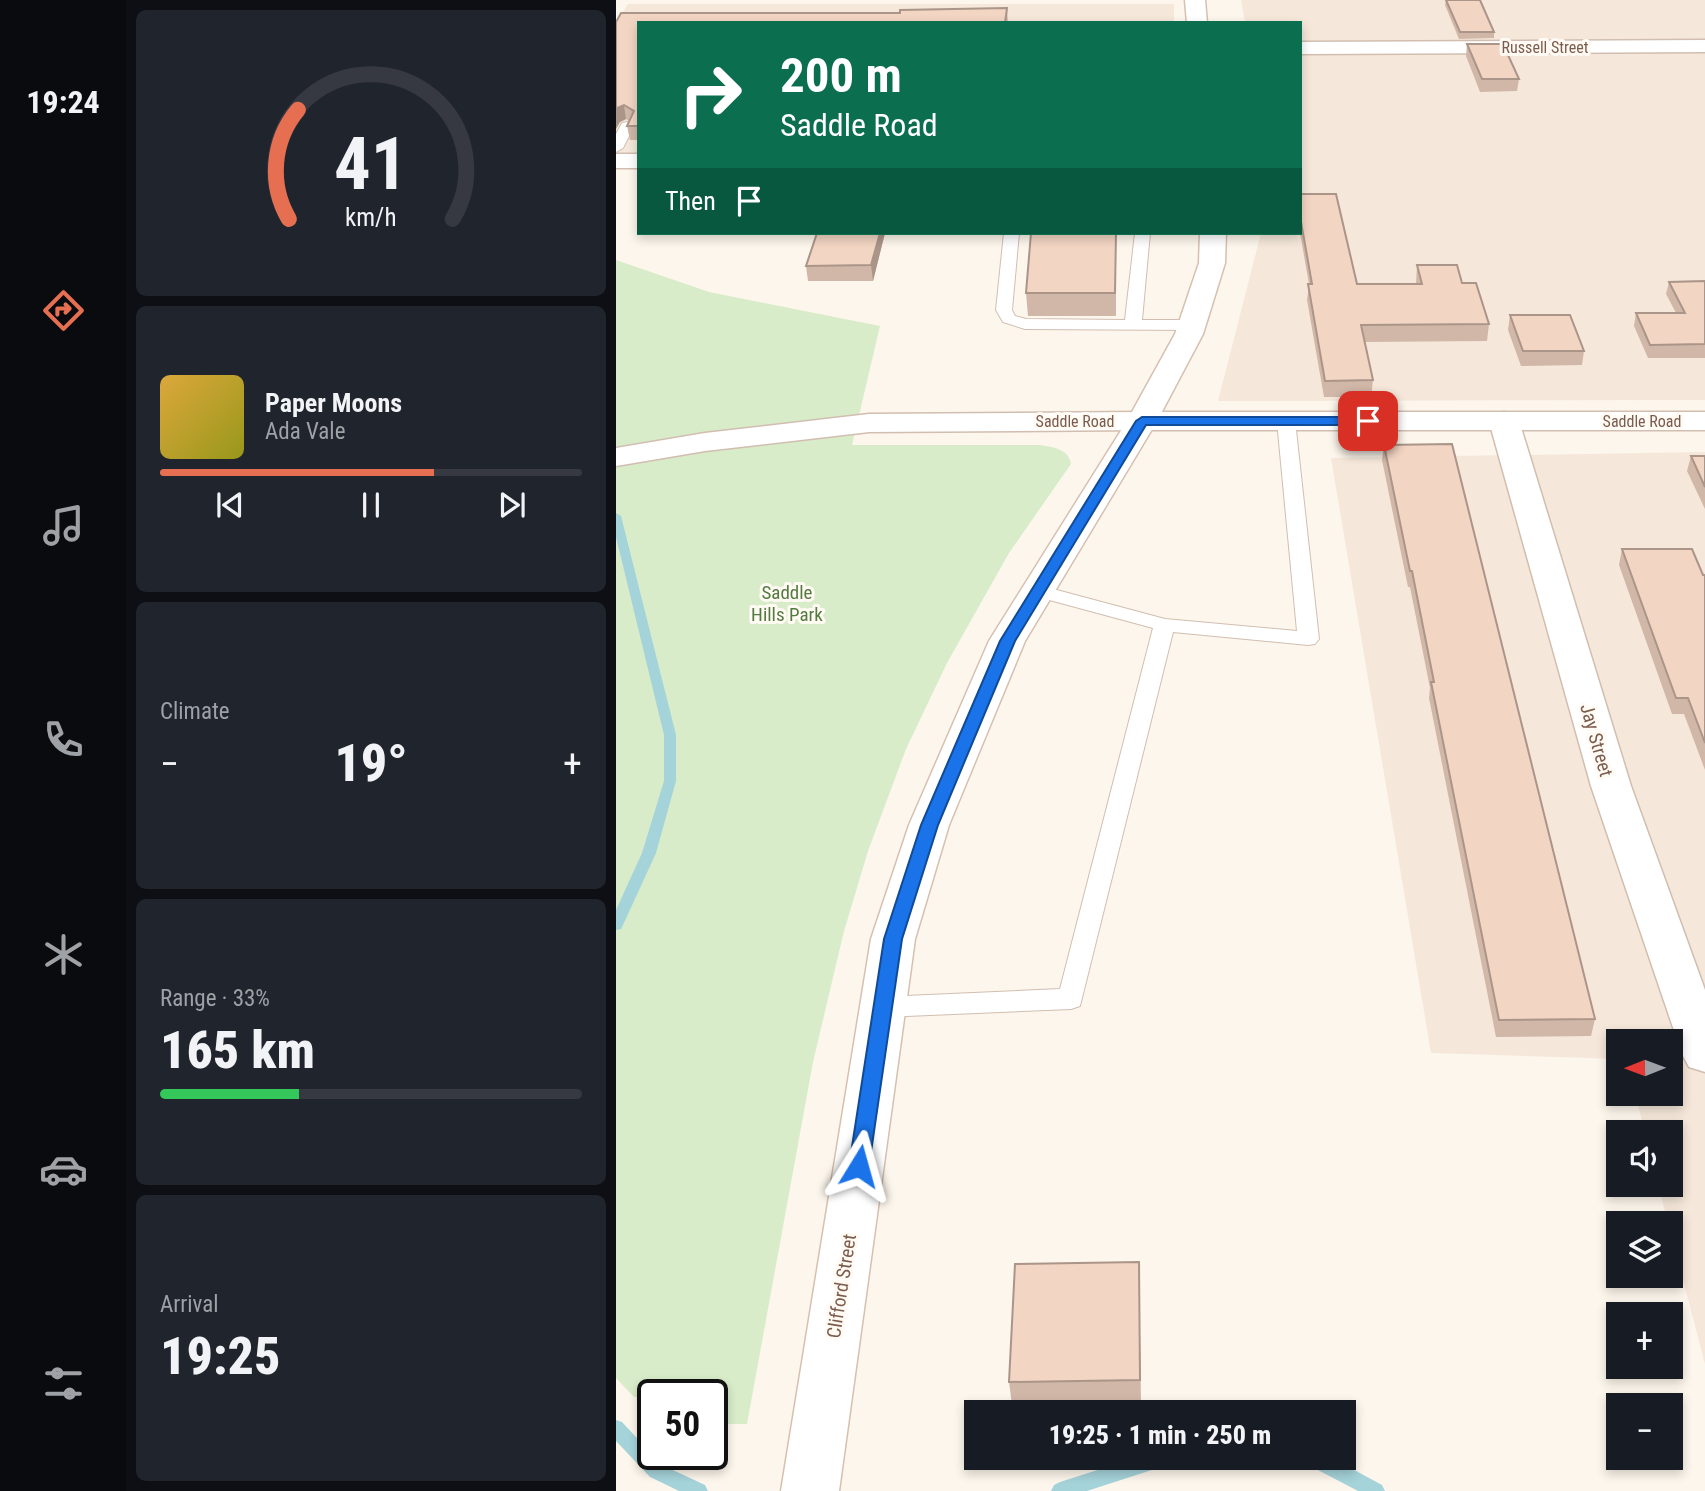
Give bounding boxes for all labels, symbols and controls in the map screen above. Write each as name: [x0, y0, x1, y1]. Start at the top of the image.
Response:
street label: Russell Street: [1502, 38, 1589, 57]
text: 200 m: [780, 47, 902, 104]
icon: right: [665, 49, 756, 140]
text: 19:24: [26, 83, 100, 121]
text: Saddle Road: [780, 106, 938, 144]
text: 41: [334, 121, 408, 207]
icon: arrive: [730, 182, 768, 220]
text: Then: [665, 186, 716, 216]
text: km/h: [345, 203, 397, 232]
icon: directions: [39, 286, 88, 335]
text: Paper Moons: [265, 388, 402, 418]
pin: [1338, 391, 1398, 451]
icon: arrive: [1349, 402, 1387, 440]
street label: Saddle Road: [1036, 412, 1114, 431]
street label: Saddle Road: [1603, 412, 1681, 431]
text: Ada Vale: [265, 418, 345, 445]
icon: previous: [211, 486, 249, 524]
icon: pause: [352, 486, 390, 524]
icon: next: [493, 486, 531, 524]
icon: music: [39, 501, 88, 550]
park label: Saddle Hills Park: [751, 581, 823, 626]
text: Climate: [160, 698, 230, 725]
street label: Jay Street: [1575, 701, 1618, 779]
icon: phone: [39, 715, 88, 764]
text: 19°: [334, 733, 408, 794]
text: −: [160, 742, 179, 786]
text: +: [563, 742, 582, 786]
icon: climate: [39, 930, 88, 979]
text: Range · 33%: [160, 985, 270, 1012]
text: 165 km: [160, 1020, 315, 1081]
north arrow: [1606, 1029, 1684, 1106]
map controls: [1606, 1029, 1683, 1470]
button: sound: [1606, 1120, 1683, 1197]
position arrow: [822, 1129, 896, 1203]
icon: car: [39, 1145, 88, 1194]
button: layers: [1606, 1211, 1683, 1288]
street label: Clifford Street: [822, 1232, 861, 1340]
text: Arrival: [160, 1291, 219, 1318]
button: +: [1606, 1302, 1683, 1379]
text: 19:25: [160, 1326, 280, 1387]
icon: filters: [39, 1359, 88, 1408]
speed limit sign: 50: [637, 1379, 728, 1470]
button: −: [1606, 1393, 1683, 1470]
text: 19:25 · 1 min · 250 m: [1049, 1420, 1271, 1450]

